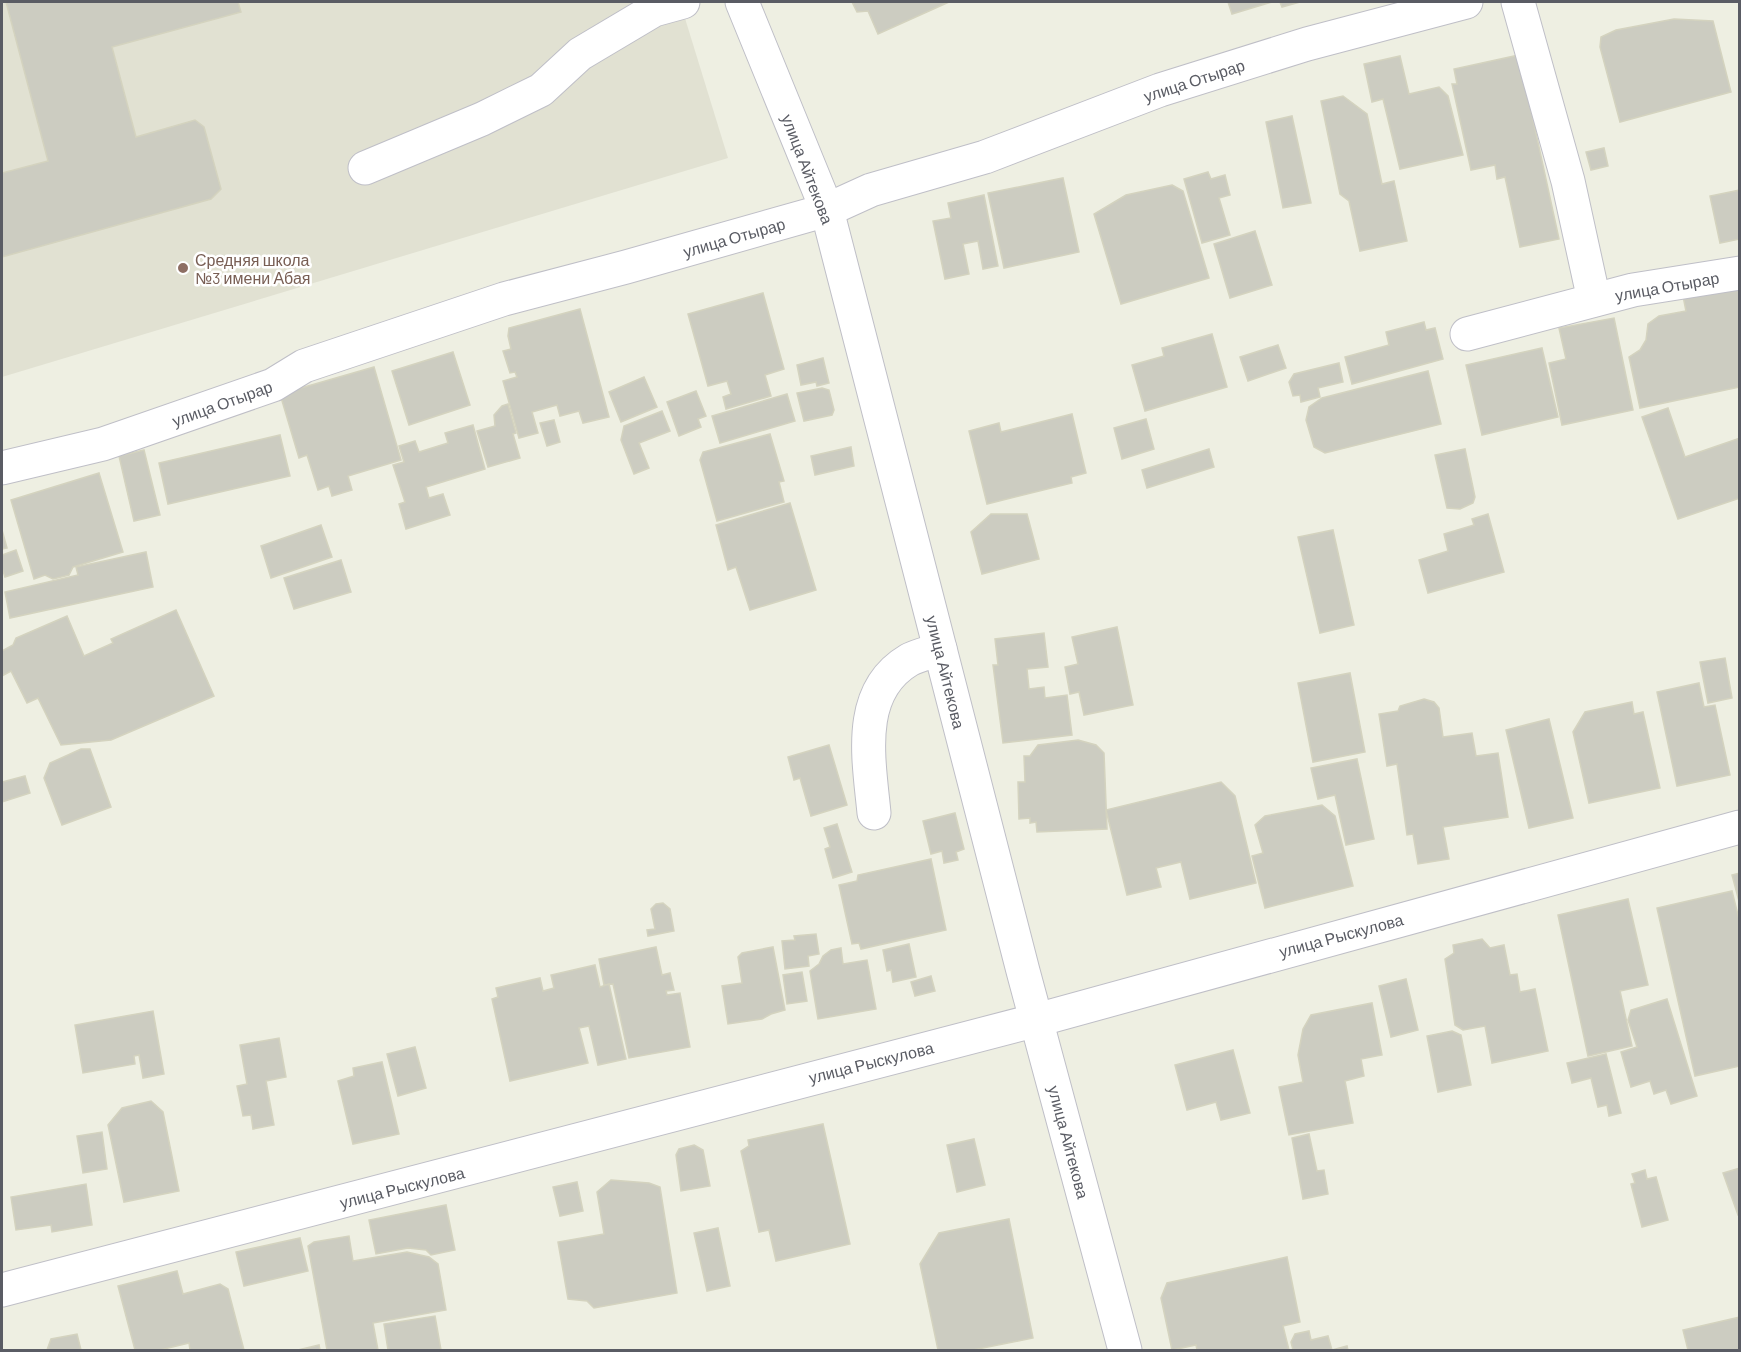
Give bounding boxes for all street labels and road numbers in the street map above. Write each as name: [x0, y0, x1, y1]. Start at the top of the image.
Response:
street label: улица Отырар: [1141, 55, 1247, 105]
street label: улица Айтекова: [778, 111, 838, 227]
street label: улица Отырар: [681, 213, 787, 261]
street label: улица Отырар: [1614, 267, 1721, 304]
street label: улица Отырар: [169, 376, 275, 430]
street label: улица Айтекова: [923, 613, 969, 731]
street label: улица Рыскулова: [1277, 909, 1405, 961]
street label: улица Рыскулова: [807, 1037, 935, 1087]
street label: улица Айтекова: [1045, 1083, 1093, 1201]
street label: улица Рыскулова: [338, 1162, 466, 1212]

